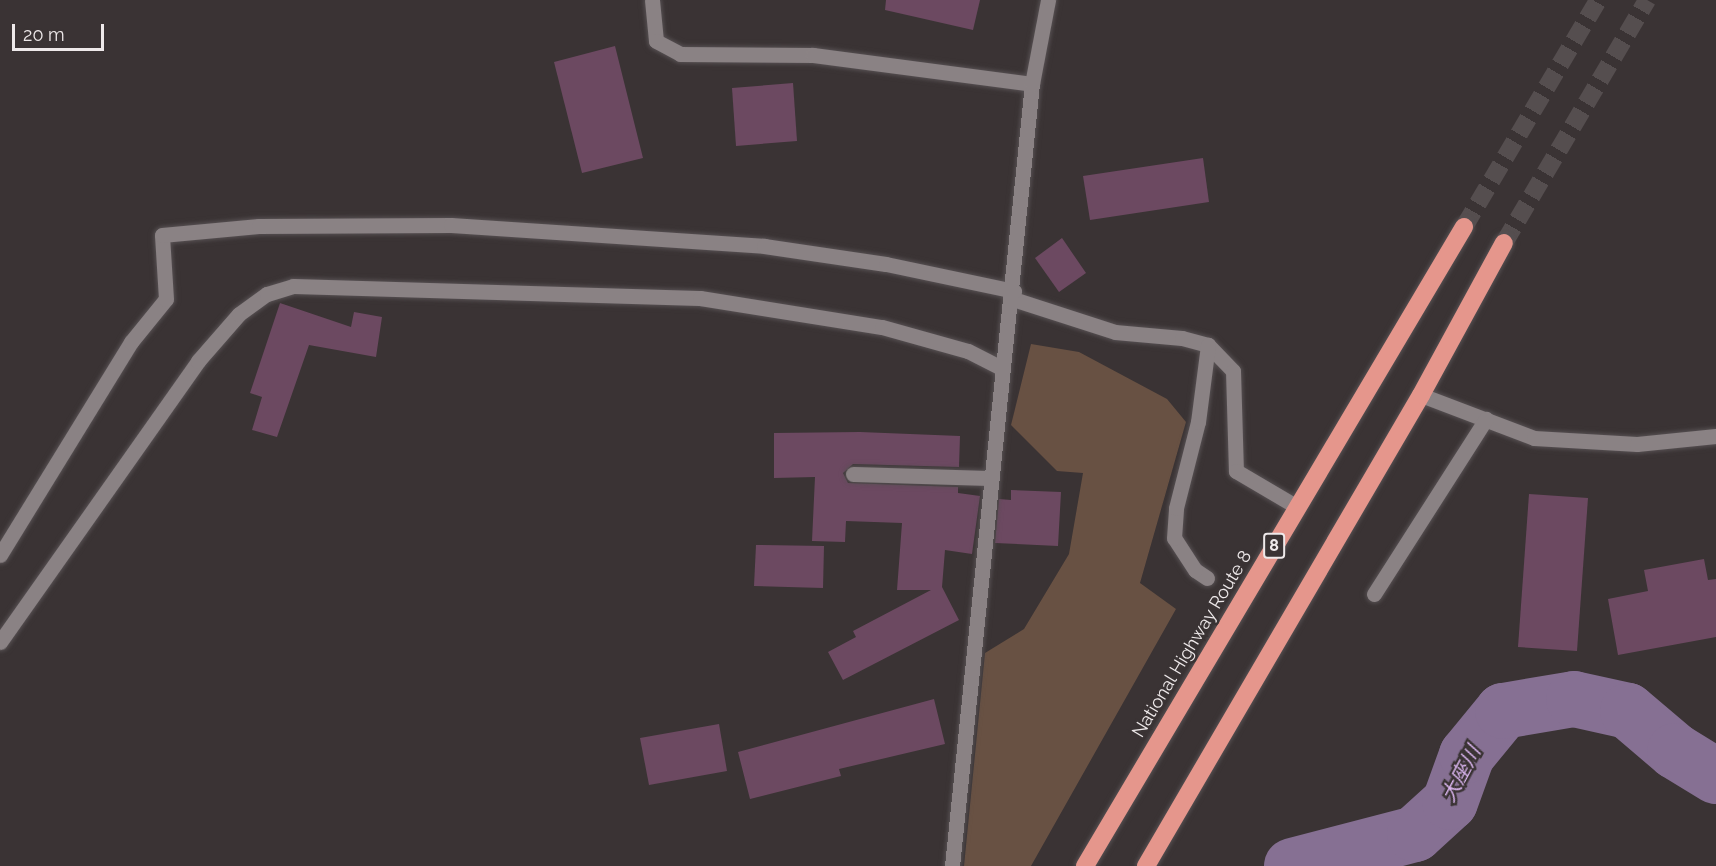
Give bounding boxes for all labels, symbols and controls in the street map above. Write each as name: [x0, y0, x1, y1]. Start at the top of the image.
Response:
scale bar: [15, 12, 106, 50]
text: 20 m: [23, 24, 65, 45]
road number: 8: [1262, 533, 1286, 559]
street label: National Highway Route 8: [1127, 546, 1257, 742]
water label: 大座川: [1436, 742, 1486, 806]

